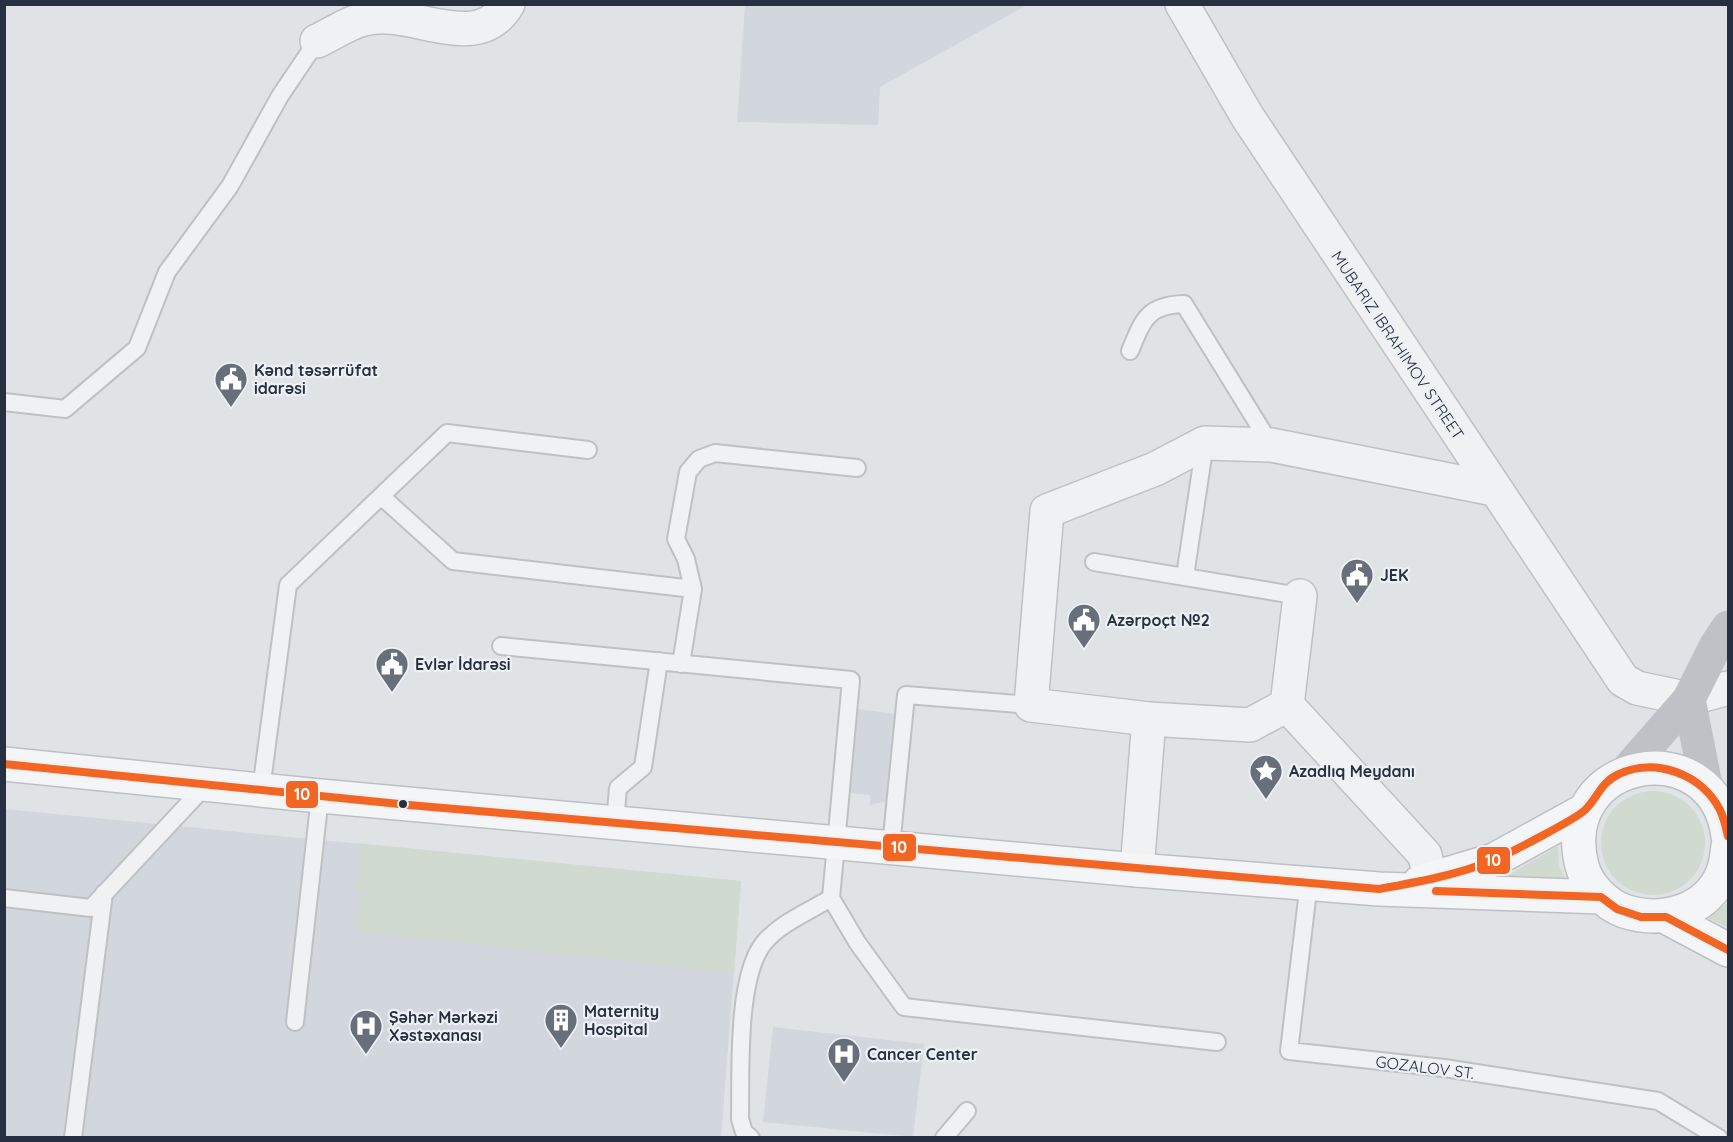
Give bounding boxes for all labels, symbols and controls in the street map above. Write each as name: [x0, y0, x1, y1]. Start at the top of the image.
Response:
street label: MUBARIZ IBRAHIMOV STREET: [1327, 247, 1469, 443]
place label: Kənd təsərrüfat idarəsi: [254, 360, 378, 398]
public building icon: Kənd təsərrüfat idarəsi: [213, 361, 249, 408]
public building icon: JEK: [1339, 557, 1375, 604]
place label: JEK: [1380, 565, 1408, 585]
public building icon: Azərpoçt №2: [1066, 602, 1102, 649]
place label: Azərpoçt №2: [1107, 610, 1210, 630]
public building icon: Evlər İdarəsi: [374, 646, 410, 693]
place label: Evlər İdarəsi: [415, 654, 510, 674]
place icon: Azadlıq Meydanı: [1248, 753, 1284, 800]
place label: Azadlıq Meydanı: [1289, 761, 1415, 781]
line badge: 10: [285, 780, 319, 809]
text: 10: [294, 784, 310, 804]
unlabelled marker: [397, 798, 409, 810]
line badge: 10: [882, 833, 917, 862]
text: 10: [891, 837, 907, 857]
line badge: 10: [1476, 846, 1511, 875]
text: 10: [1485, 850, 1501, 870]
place label: Maternity Hospital: [584, 1001, 659, 1039]
building icon: Maternity Hospital: [543, 1002, 579, 1049]
place label: Şəhər Mərkəzi Xəstəxanası: [389, 1007, 498, 1045]
hospital icon: Şəhər Mərkəzi Xəstəxanası: [348, 1008, 384, 1055]
hospital icon: Cancer Center: [826, 1036, 862, 1083]
place label: Cancer Center: [867, 1044, 978, 1064]
street label: GOZALOV ST.: [1375, 1051, 1476, 1083]

